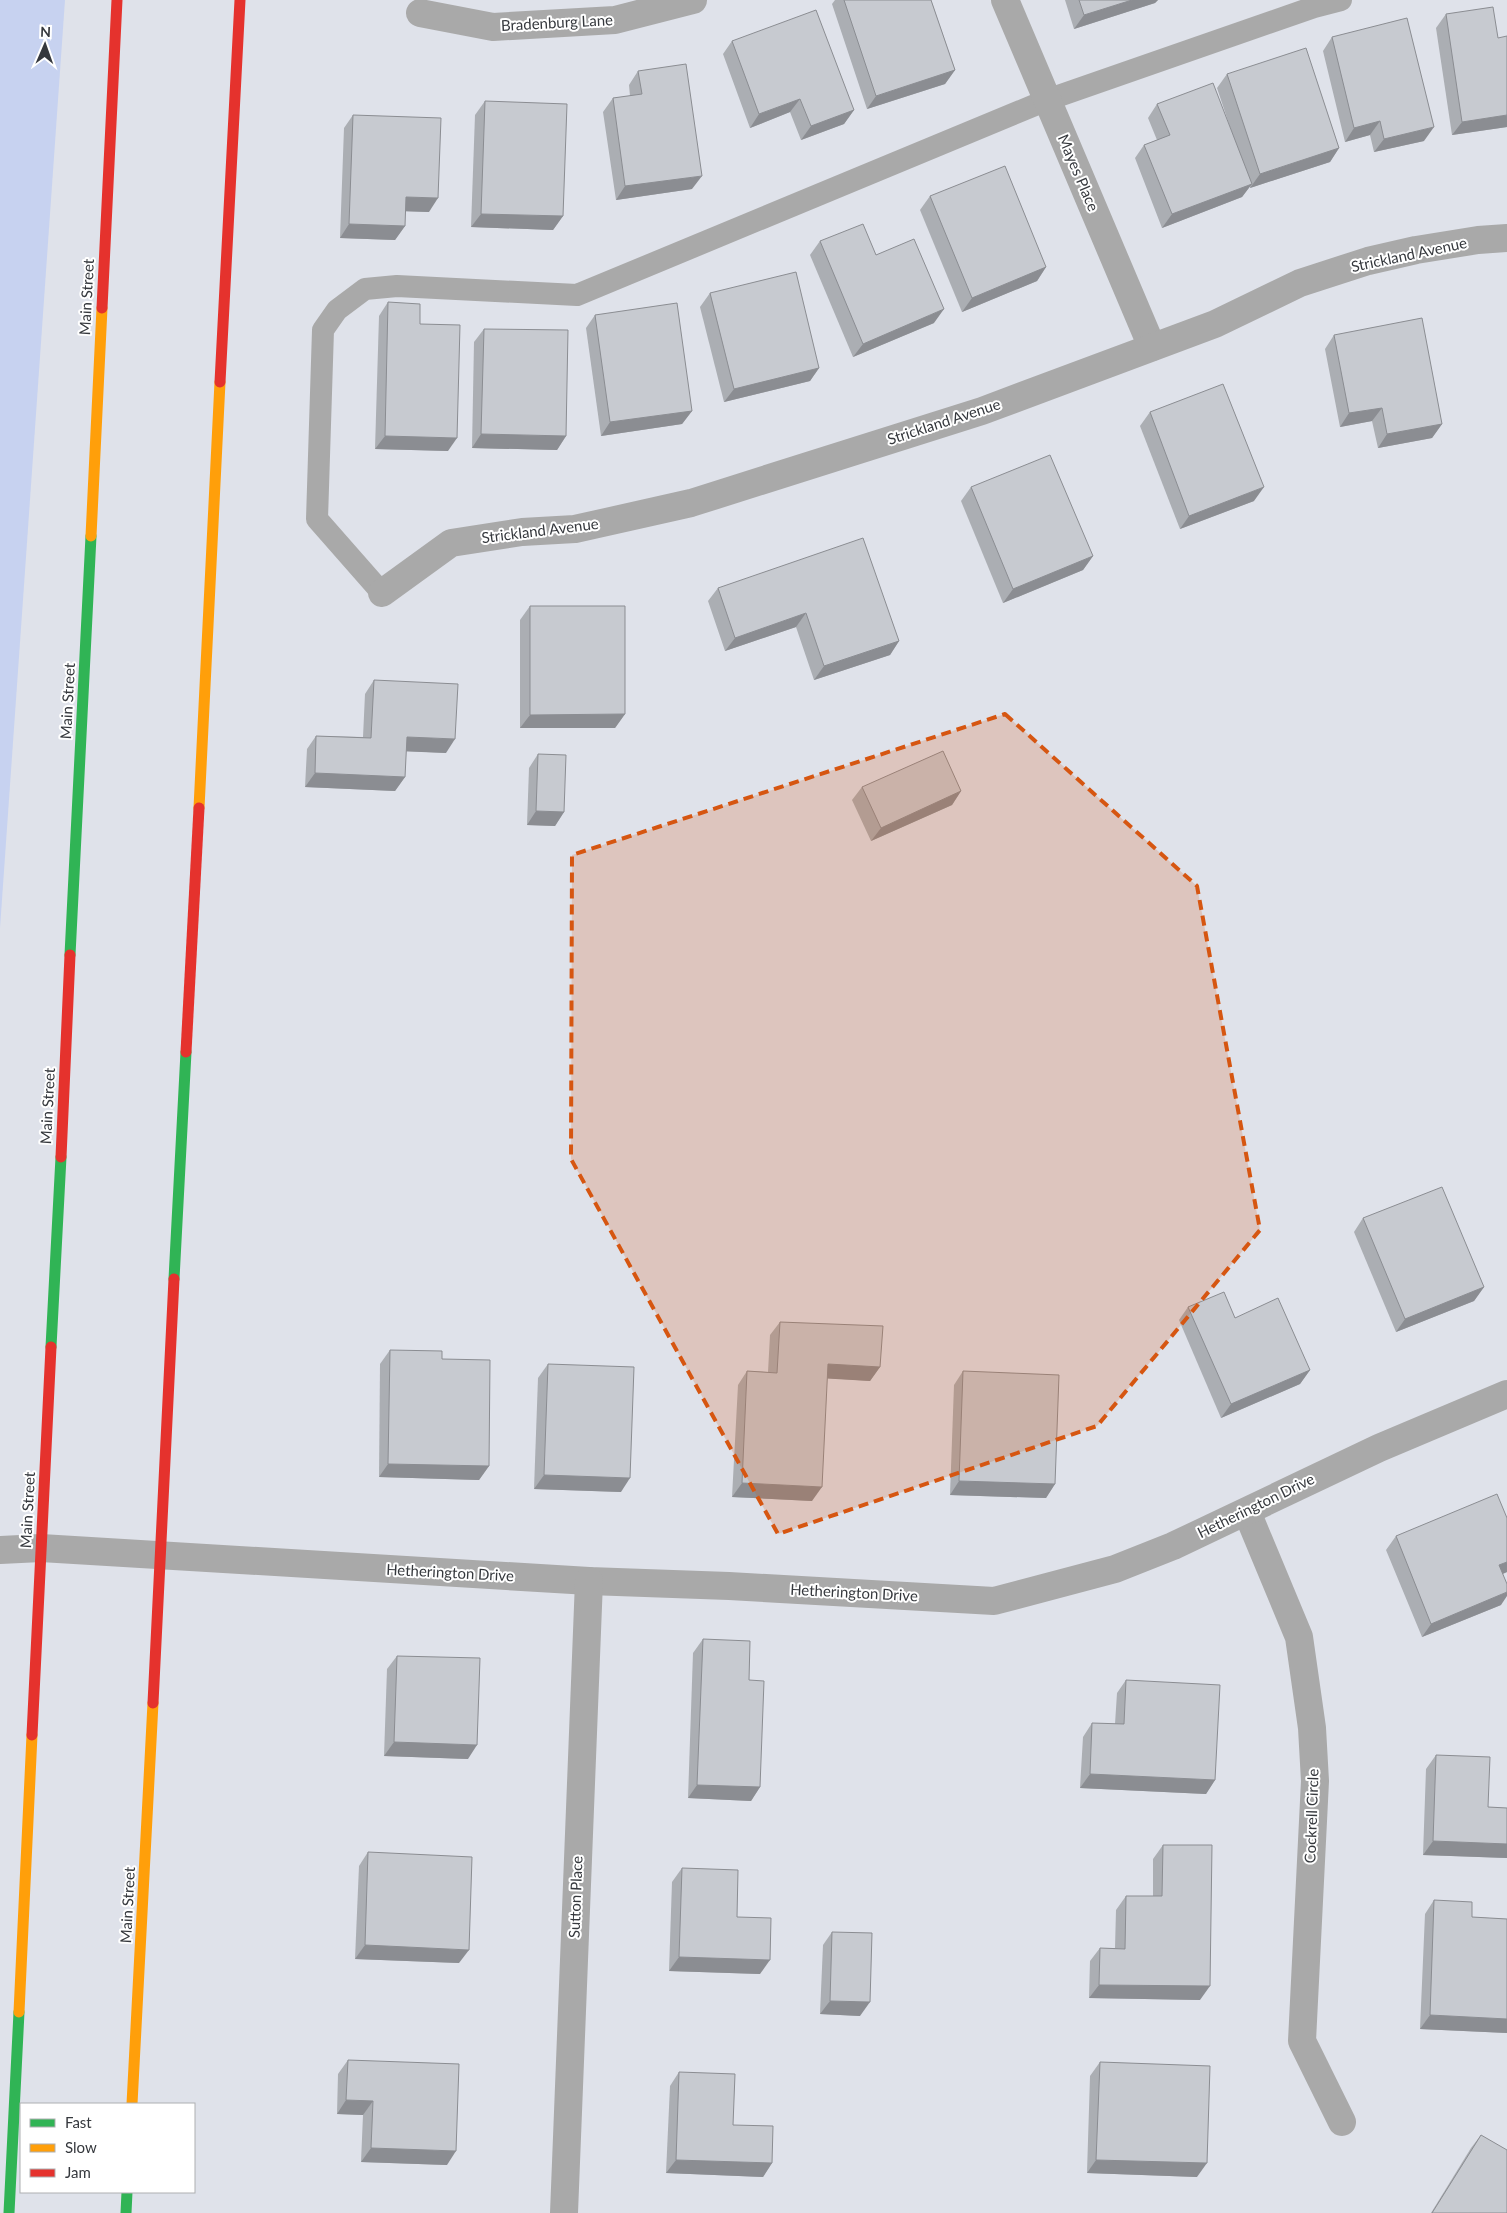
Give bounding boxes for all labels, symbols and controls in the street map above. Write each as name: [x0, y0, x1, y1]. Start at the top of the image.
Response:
street label: Bradenburg Lane: [500, 10, 613, 34]
north arrow: [20, 20, 70, 70]
text: N: [40, 23, 51, 40]
street label: Mayes Place: [1055, 132, 1103, 214]
street label: Strickland Avenue: [1349, 233, 1468, 275]
street label: Main Street: [75, 258, 97, 336]
street label: Strickland Avenue: [885, 394, 1003, 448]
street label: Strickland Avenue: [480, 514, 600, 546]
street label: Main Street: [56, 662, 78, 740]
street label: Main Street: [36, 1067, 58, 1145]
street label: Hetherington Drive: [1194, 1469, 1317, 1541]
street label: Main Street: [16, 1471, 38, 1549]
street label: Hetherington Drive: [386, 1560, 514, 1584]
street label: Hetherington Drive: [790, 1580, 918, 1604]
street label: Cockrell Circle: [1300, 1768, 1322, 1864]
street label: Sutton Place: [565, 1856, 585, 1938]
street label: Main Street: [116, 1866, 138, 1944]
legend: [20, 2103, 195, 2193]
text: Fast: [65, 2113, 92, 2131]
text: Slow: [65, 2138, 97, 2156]
text: Jam: [65, 2163, 91, 2181]

